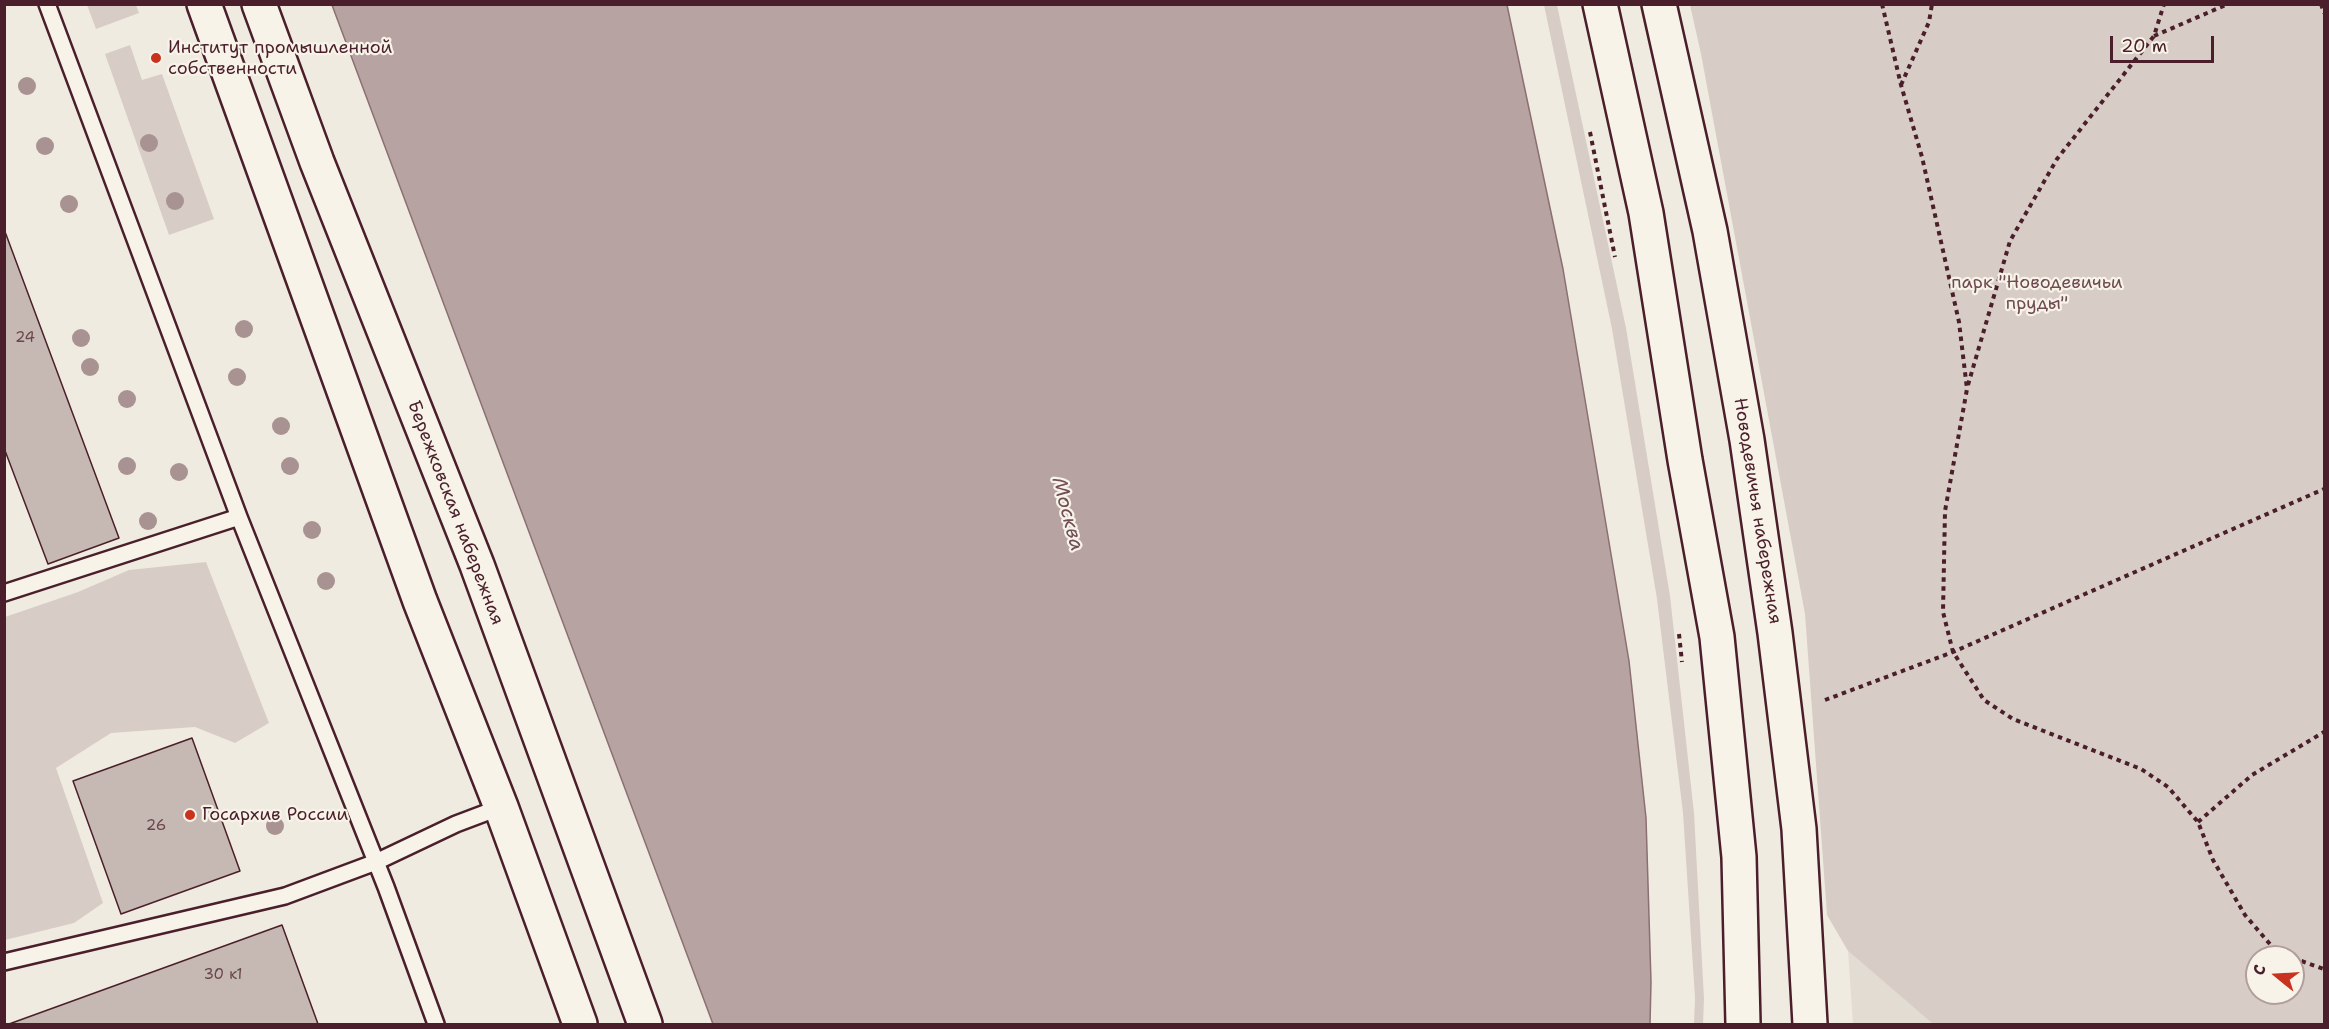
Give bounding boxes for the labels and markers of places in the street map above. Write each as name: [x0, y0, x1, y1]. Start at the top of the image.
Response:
place label: Институт промышленной собственности: [168, 37, 392, 80]
marker: Институт промышленной собственности: [149, 51, 163, 65]
place label: Госархив России: [202, 804, 348, 826]
marker: Госархив России: [183, 808, 197, 822]

